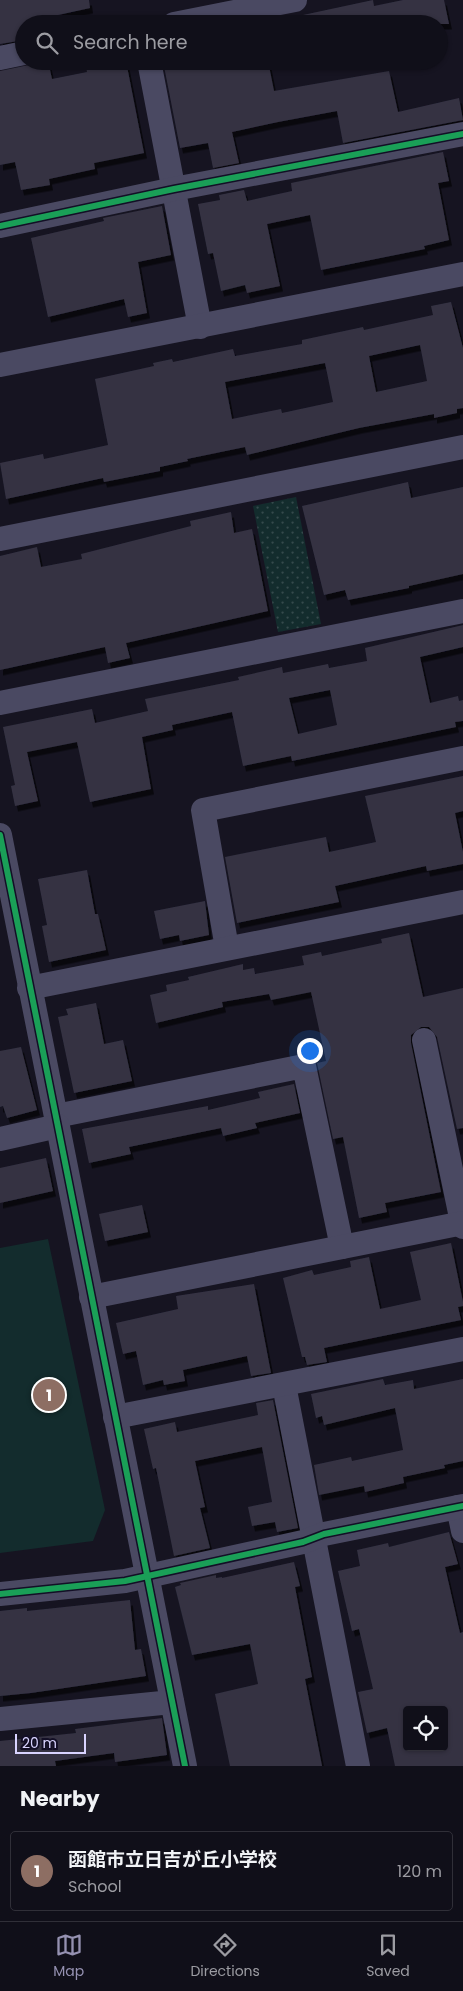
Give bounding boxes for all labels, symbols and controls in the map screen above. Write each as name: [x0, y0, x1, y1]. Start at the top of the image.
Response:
search box: [15, 15, 448, 70]
icon: search: [33, 29, 61, 57]
text: Search here: [73, 29, 187, 56]
your location: [297, 1038, 323, 1064]
pin: 1: [33, 1376, 65, 1414]
map controls: [403, 1706, 448, 1751]
button: locate: [403, 1706, 448, 1751]
scale bar: [15, 1731, 86, 1754]
text: 20 m: [22, 1733, 57, 1753]
text: Nearby: [20, 1784, 100, 1813]
text: 函館市立日吉が丘小学校: [68, 1846, 277, 1873]
text: 1: [34, 1860, 40, 1883]
text: 120 m: [397, 1860, 442, 1883]
text: School: [68, 1875, 122, 1898]
tab: Map: [53, 1931, 84, 1982]
tab: Directions: [190, 1931, 260, 1982]
tab: Saved: [366, 1931, 410, 1982]

